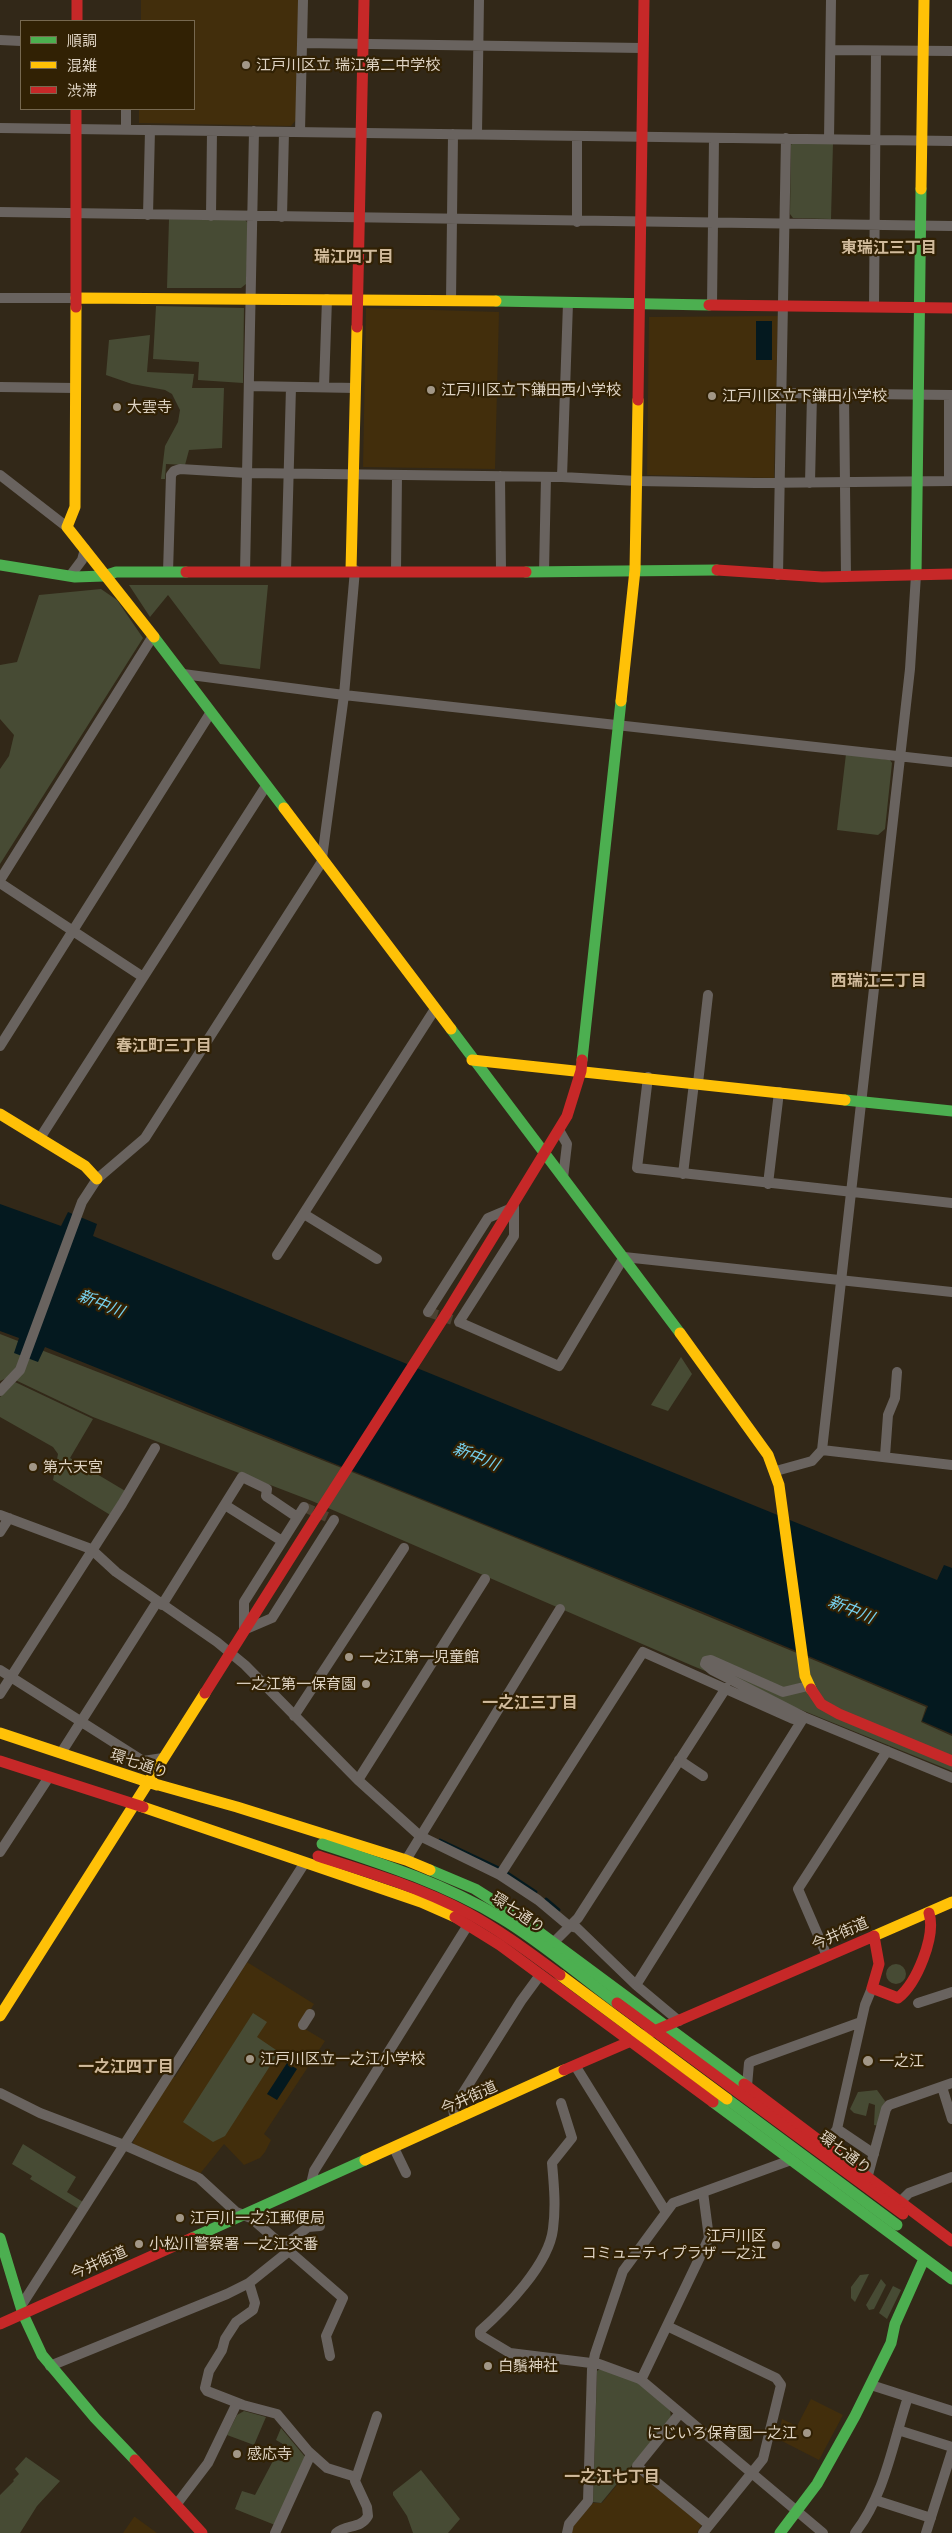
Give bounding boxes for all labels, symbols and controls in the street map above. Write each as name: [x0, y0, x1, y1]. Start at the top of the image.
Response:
legend: [20, 20, 195, 110]
text: 順調: [67, 31, 97, 50]
text: 混雑: [67, 56, 97, 75]
place label: 江戸川区立 瑞江第二中学校: [256, 56, 440, 74]
marker: 江戸川区立 瑞江第二中学校: [240, 59, 252, 71]
text: 渋滞: [67, 81, 97, 100]
district label: 東瑞江三丁目: [841, 238, 937, 258]
district label: 瑞江四丁目: [314, 247, 394, 267]
place label: 江戸川区立下鎌田西小学校: [441, 381, 621, 399]
marker: 江戸川区立下鎌田西小学校: [425, 384, 437, 396]
place label: 江戸川区立下鎌田小学校: [722, 387, 887, 405]
marker: 江戸川区立下鎌田小学校: [706, 390, 718, 402]
place label: 大雲寺: [127, 398, 172, 416]
marker: 大雲寺: [111, 401, 123, 413]
district label: 西瑞江三丁目: [831, 971, 927, 991]
district label: 春江町三丁目: [116, 1036, 212, 1056]
water label: 新中川: [75, 1286, 127, 1322]
water label: 新中川: [450, 1439, 502, 1475]
place label: 第六天宮: [43, 1458, 103, 1476]
marker: 第六天宮: [27, 1461, 39, 1473]
water label: 新中川: [825, 1592, 877, 1628]
place label: 一之江第一児童館: [359, 1648, 479, 1666]
marker: 一之江第一児童館: [343, 1651, 355, 1663]
place label: 一之江第一保育園: [236, 1675, 356, 1693]
marker: 一之江第一保育園: [360, 1678, 372, 1690]
district label: 一之江三丁目: [482, 1693, 578, 1713]
street label: 環七通り: [108, 1746, 170, 1782]
street label: 環七通り: [488, 1889, 548, 1937]
street label: 今井街道: [809, 1914, 871, 1954]
place label: 江戸川区立一之江小学校: [260, 2050, 425, 2068]
place label: 一之江: [879, 2052, 924, 2070]
marker: 江戸川区立一之江小学校: [244, 2053, 256, 2065]
marker: 一之江: [861, 2054, 875, 2068]
district label: 一之江四丁目: [78, 2057, 174, 2077]
street label: 今井街道: [438, 2078, 500, 2118]
street label: 環七通り: [816, 2128, 874, 2178]
place label: 江戸川一之江郵便局: [190, 2209, 325, 2227]
marker: 江戸川一之江郵便局: [174, 2212, 186, 2224]
place label: 江戸川区 コミュニティプラザ 一之江: [582, 2227, 766, 2262]
place label: 小松川警察署 一之江交番: [149, 2235, 318, 2253]
marker: 小松川警察署 一之江交番: [133, 2238, 145, 2250]
marker: 江戸川区 コミュニティプラザ 一之江: [770, 2239, 782, 2251]
street label: 今井街道: [68, 2243, 130, 2283]
place label: 白鬚神社: [498, 2357, 558, 2375]
marker: 白鬚神社: [482, 2360, 494, 2372]
place label: にじいろ保育園一之江: [647, 2424, 797, 2442]
marker: にじいろ保育園一之江: [801, 2427, 813, 2439]
place label: 感応寺: [247, 2445, 292, 2463]
marker: 感応寺: [231, 2448, 243, 2460]
district label: 一之江七丁目: [564, 2467, 660, 2487]

